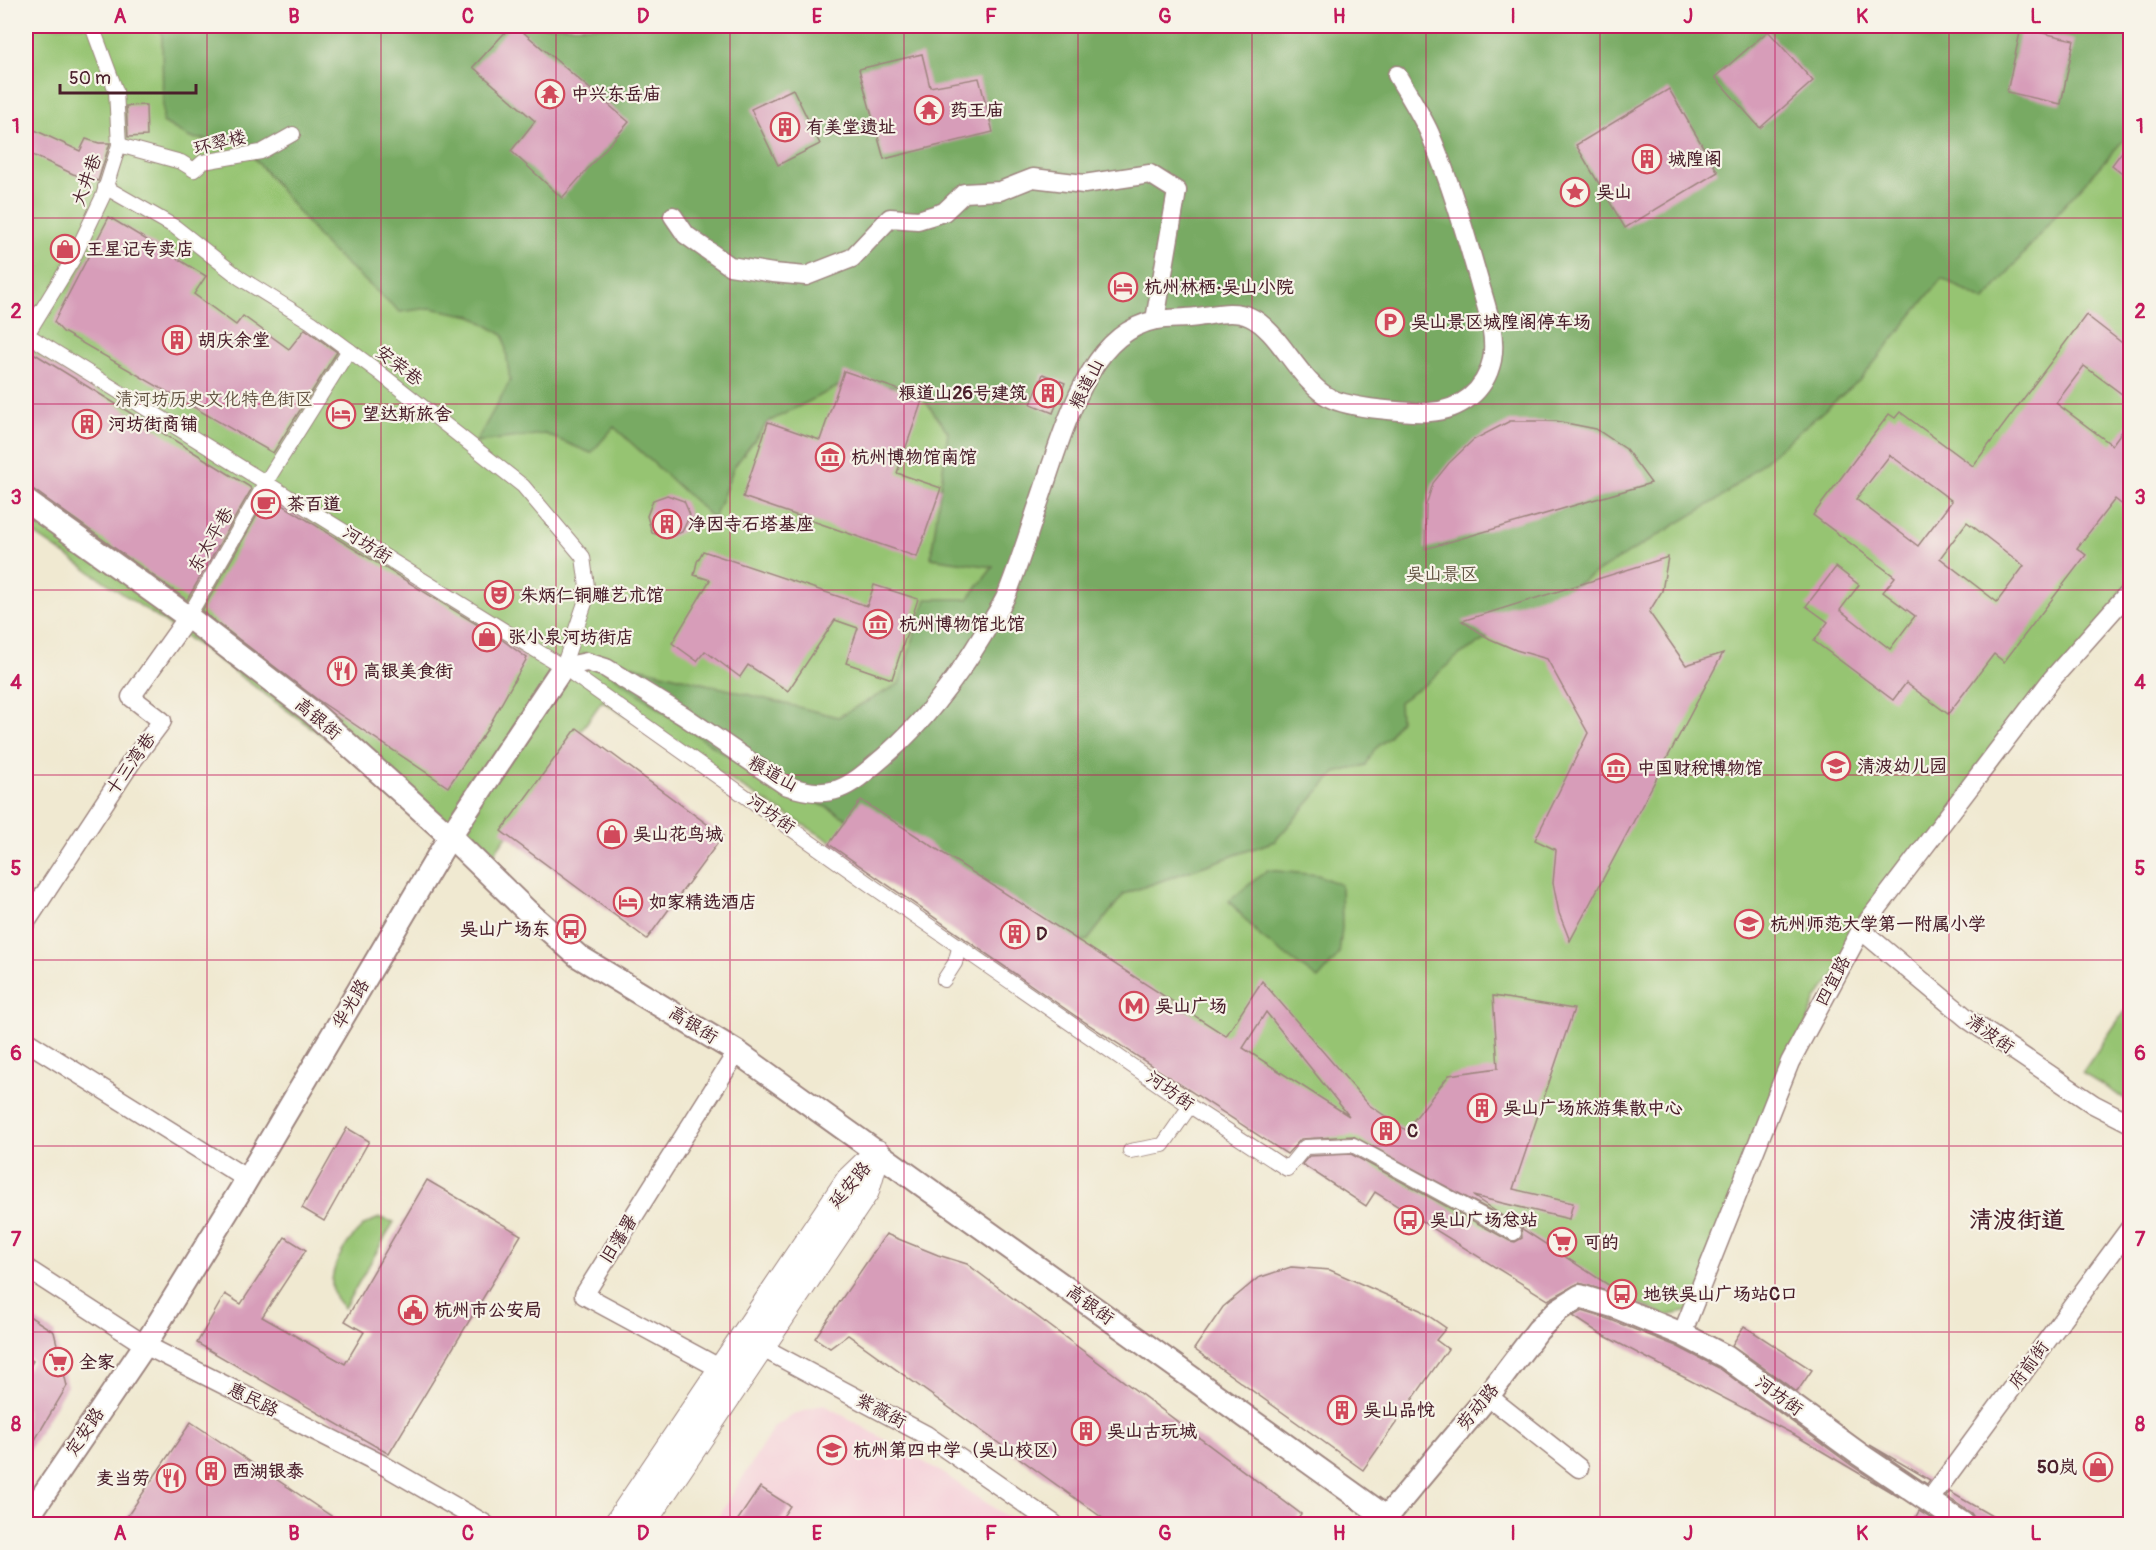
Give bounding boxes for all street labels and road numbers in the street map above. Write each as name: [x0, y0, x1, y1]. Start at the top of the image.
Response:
street label: 环翠楼: [191, 125, 249, 161]
street label: 大井巷: [67, 151, 107, 209]
street label: 安荣巷: [371, 340, 427, 392]
street label: 粮道山: [1064, 355, 1110, 413]
street label: 东太平巷: [183, 503, 239, 577]
street label: 河坊街: [338, 521, 396, 569]
street label: 高银街: [290, 693, 346, 745]
street label: 十三湾巷: [101, 728, 161, 800]
street label: 粮道山: [744, 751, 802, 797]
street label: 河坊街: [742, 789, 800, 839]
street label: 四宜路: [1810, 952, 1856, 1010]
street label: 华光路: [327, 975, 375, 1033]
street label: 高银街: [664, 1001, 722, 1049]
street label: 清波街: [1961, 1009, 2019, 1059]
street label: 河坊街: [1141, 1066, 1199, 1116]
street label: 延安路: [824, 1157, 876, 1213]
street label: 旧藩署: [595, 1210, 643, 1268]
street label: 高银街: [1061, 1280, 1119, 1330]
street label: 府前街: [2004, 1336, 2054, 1394]
street label: 河坊街: [1750, 1371, 1808, 1421]
street label: 惠民路: [224, 1377, 282, 1423]
street label: 劳动路: [1452, 1379, 1504, 1435]
street label: 紫薇街: [852, 1388, 910, 1434]
street label: 定安路: [60, 1403, 110, 1461]

